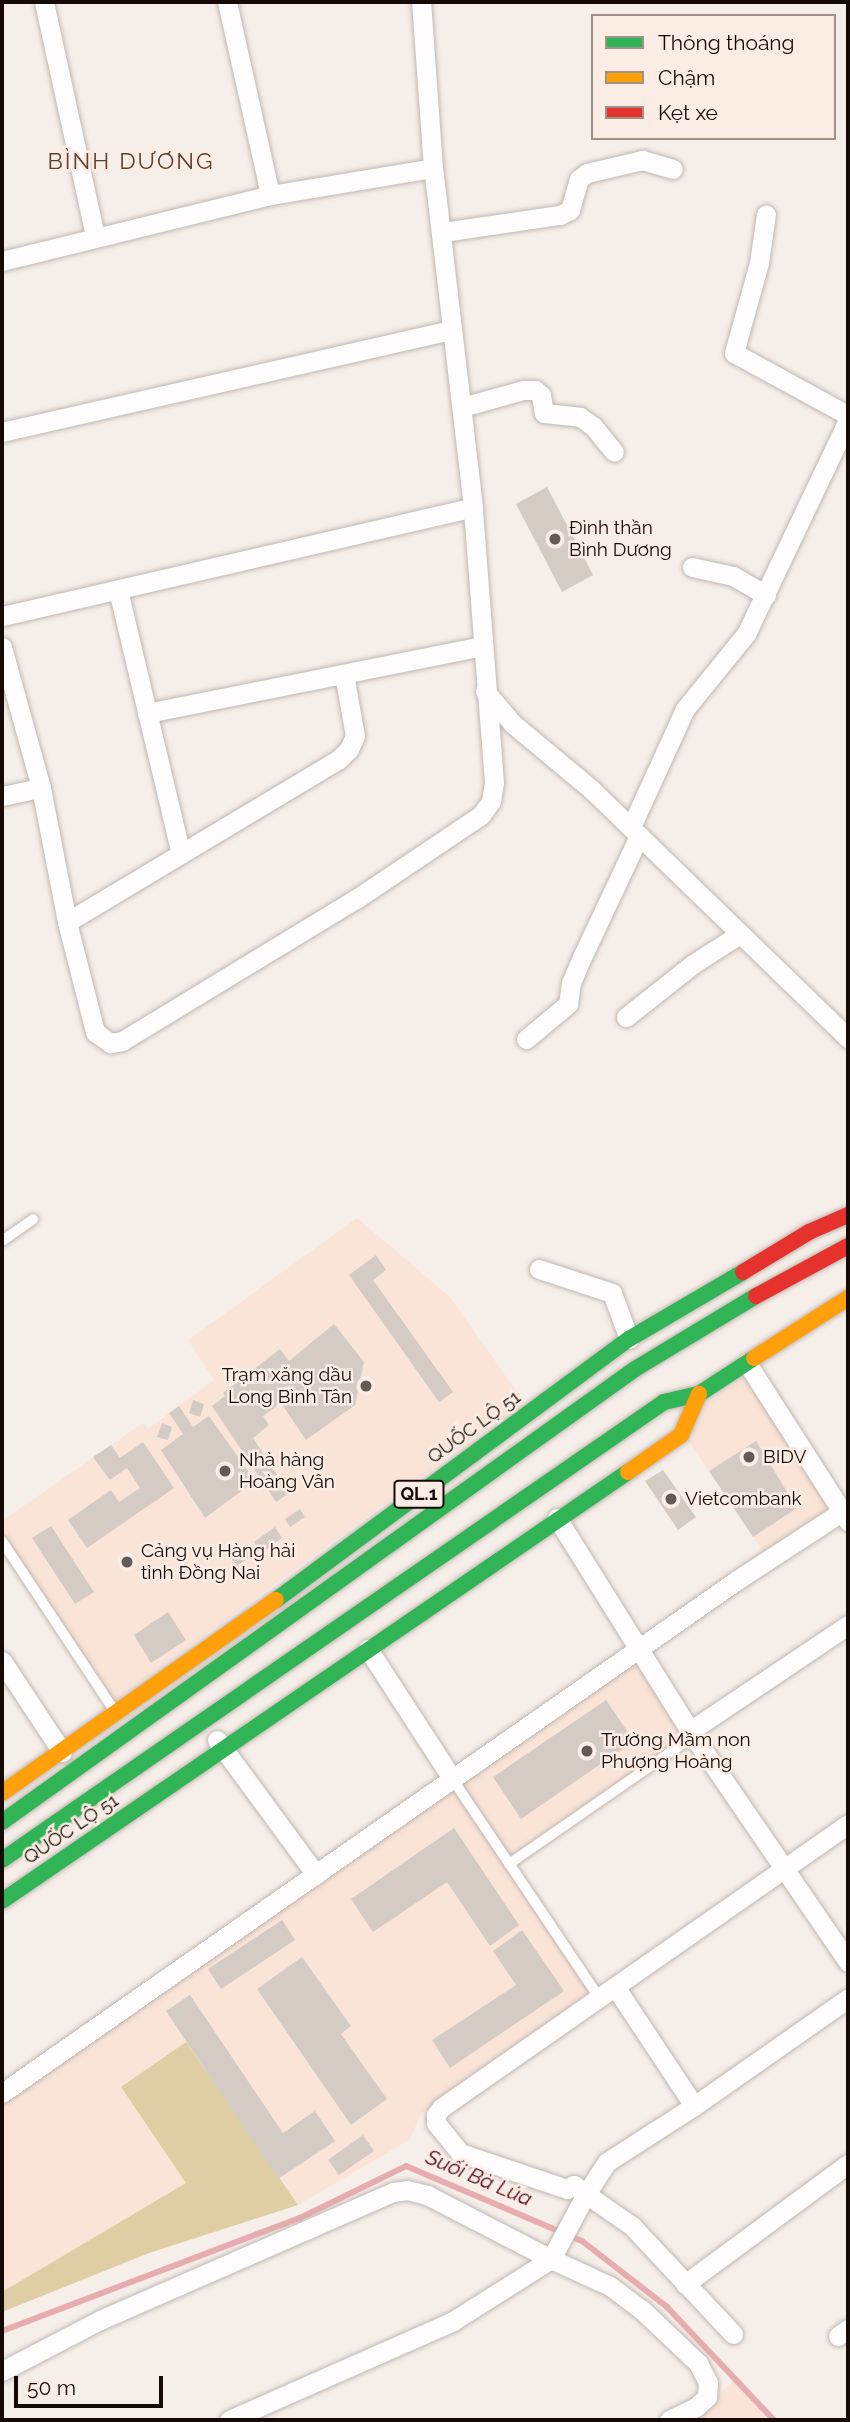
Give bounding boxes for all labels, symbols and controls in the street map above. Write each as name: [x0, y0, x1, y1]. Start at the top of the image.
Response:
legend: [591, 14, 836, 140]
text: Thông thoáng: [658, 30, 795, 55]
text: Chậm: [658, 65, 715, 90]
text: Kẹt xe: [658, 100, 718, 125]
district label: BÌNH DƯƠNG: [49, 147, 213, 175]
place label: Đình thần Bình Dương: [569, 517, 672, 561]
marker: Đình thần Bình Dương: [547, 531, 563, 547]
place label: Trạm xăng dầu Long Bình Tân: [222, 1364, 352, 1408]
marker: Trạm xăng dầu Long Bình Tân: [358, 1378, 374, 1394]
street label: QUỐC LỘ 51: [423, 1386, 525, 1468]
place label: BIDV: [763, 1446, 806, 1468]
place label: Nhà hàng Hoàng Vân: [239, 1449, 336, 1493]
marker: BIDV: [741, 1449, 757, 1465]
marker: Nhà hàng Hoàng Vân: [217, 1463, 233, 1479]
road number: QL.1: [393, 1479, 445, 1508]
place label: Vietcombank: [685, 1488, 802, 1510]
marker: Vietcombank: [663, 1491, 679, 1507]
place label: Cảng vụ Hàng hải tỉnh Đồng Nai: [141, 1540, 296, 1584]
marker: Cảng vụ Hàng hải tỉnh Đồng Nai: [119, 1554, 135, 1570]
place label: Trường Mầm non Phượng Hoàng: [601, 1729, 751, 1773]
marker: Trường Mầm non Phượng Hoàng: [579, 1743, 595, 1759]
street label: QUỐC LỘ 51: [19, 1789, 123, 1869]
water label: Suối Bà Lúa: [422, 2144, 536, 2212]
scale bar: [18, 2362, 166, 2406]
text: 50 m: [27, 2375, 76, 2400]

